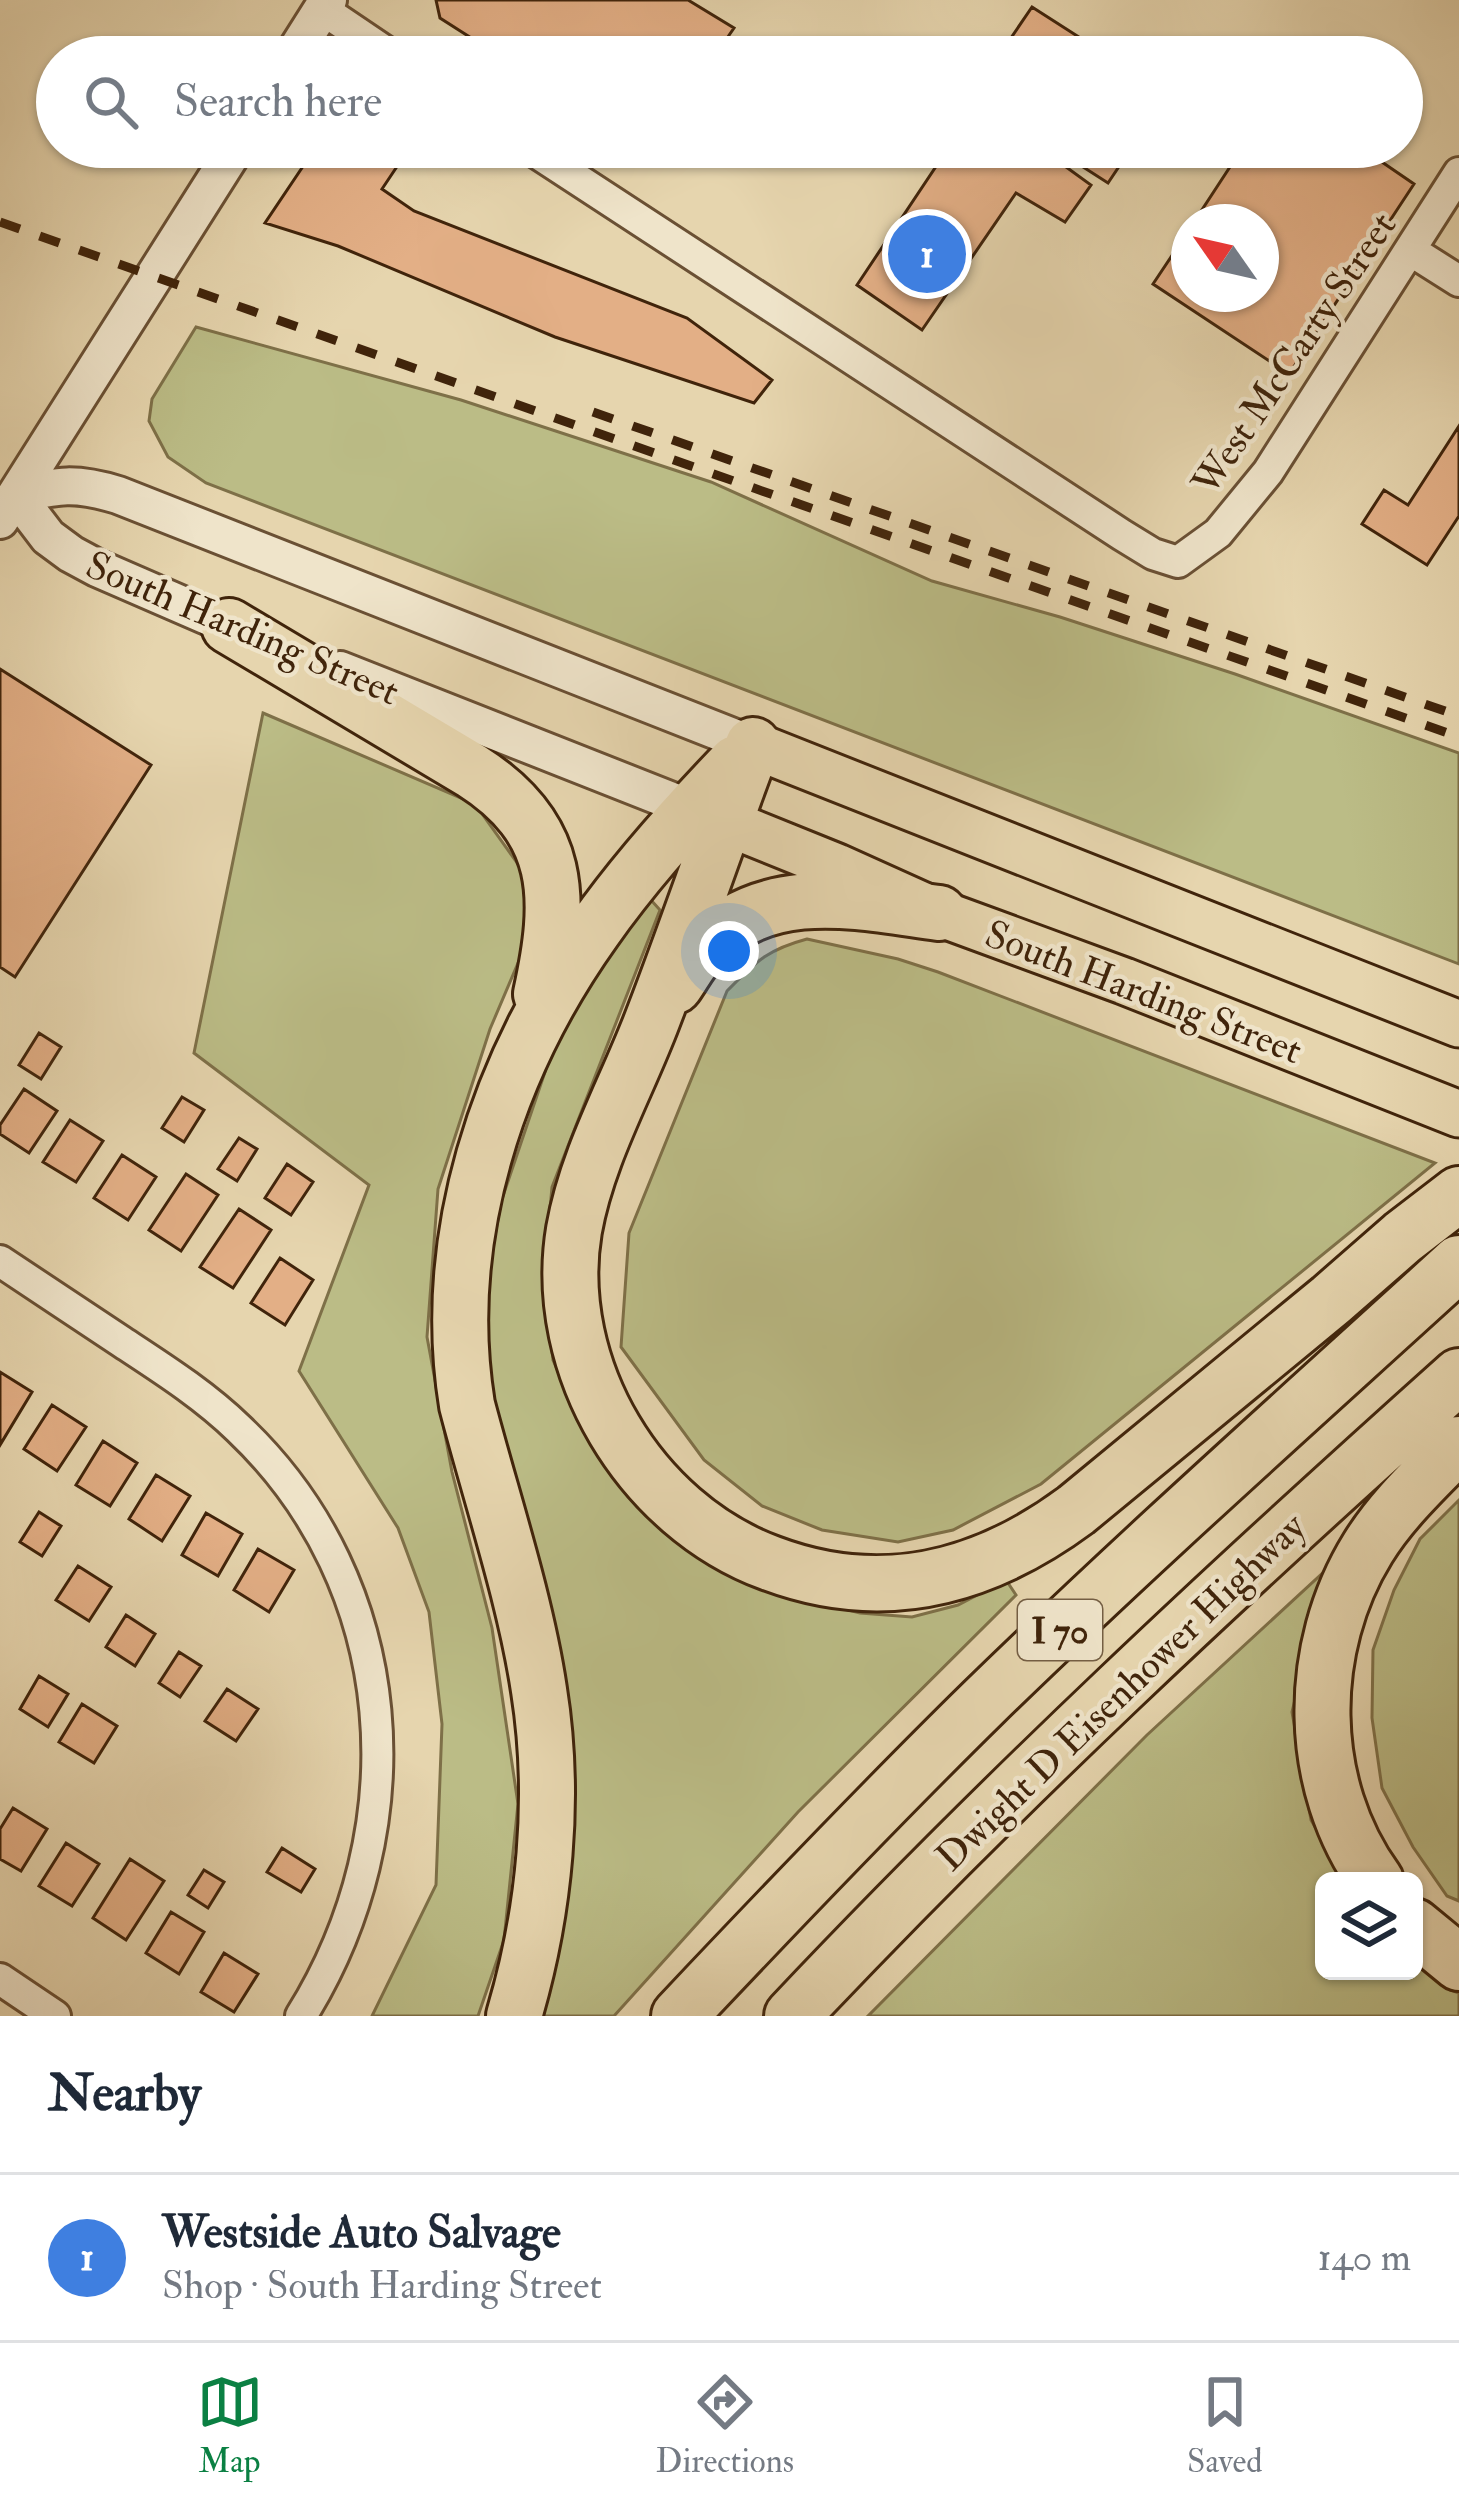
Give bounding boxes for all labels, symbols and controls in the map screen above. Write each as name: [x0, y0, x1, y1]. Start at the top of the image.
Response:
search box: [36, 36, 1423, 168]
icon: search: [78, 69, 144, 135]
text: Search here: [174, 74, 382, 130]
street label: West McCarty Street: [1181, 203, 1407, 505]
north arrow: [1171, 204, 1279, 312]
pin: 1: [888, 209, 966, 299]
street label: South Harding Street: [79, 540, 406, 716]
street label: South Harding Street: [978, 909, 1309, 1075]
your location: [699, 921, 759, 981]
street label: Dwight D Eisenhower Highway: [926, 1502, 1317, 1882]
road number: I 70: [1018, 1600, 1102, 1660]
map controls: [1315, 1872, 1423, 1980]
button: layers: [1315, 1872, 1423, 1980]
text: Nearby: [48, 2062, 201, 2126]
text: Westside Auto Salvage: [162, 2205, 561, 2261]
text: 1: [80, 2233, 94, 2282]
text: 140 m: [1318, 2233, 1411, 2282]
text: Shop · South Harding Street: [162, 2261, 602, 2310]
tab: Map: [197, 2369, 263, 2482]
tab: Directions: [656, 2369, 794, 2482]
tab: Saved: [1187, 2369, 1262, 2482]

